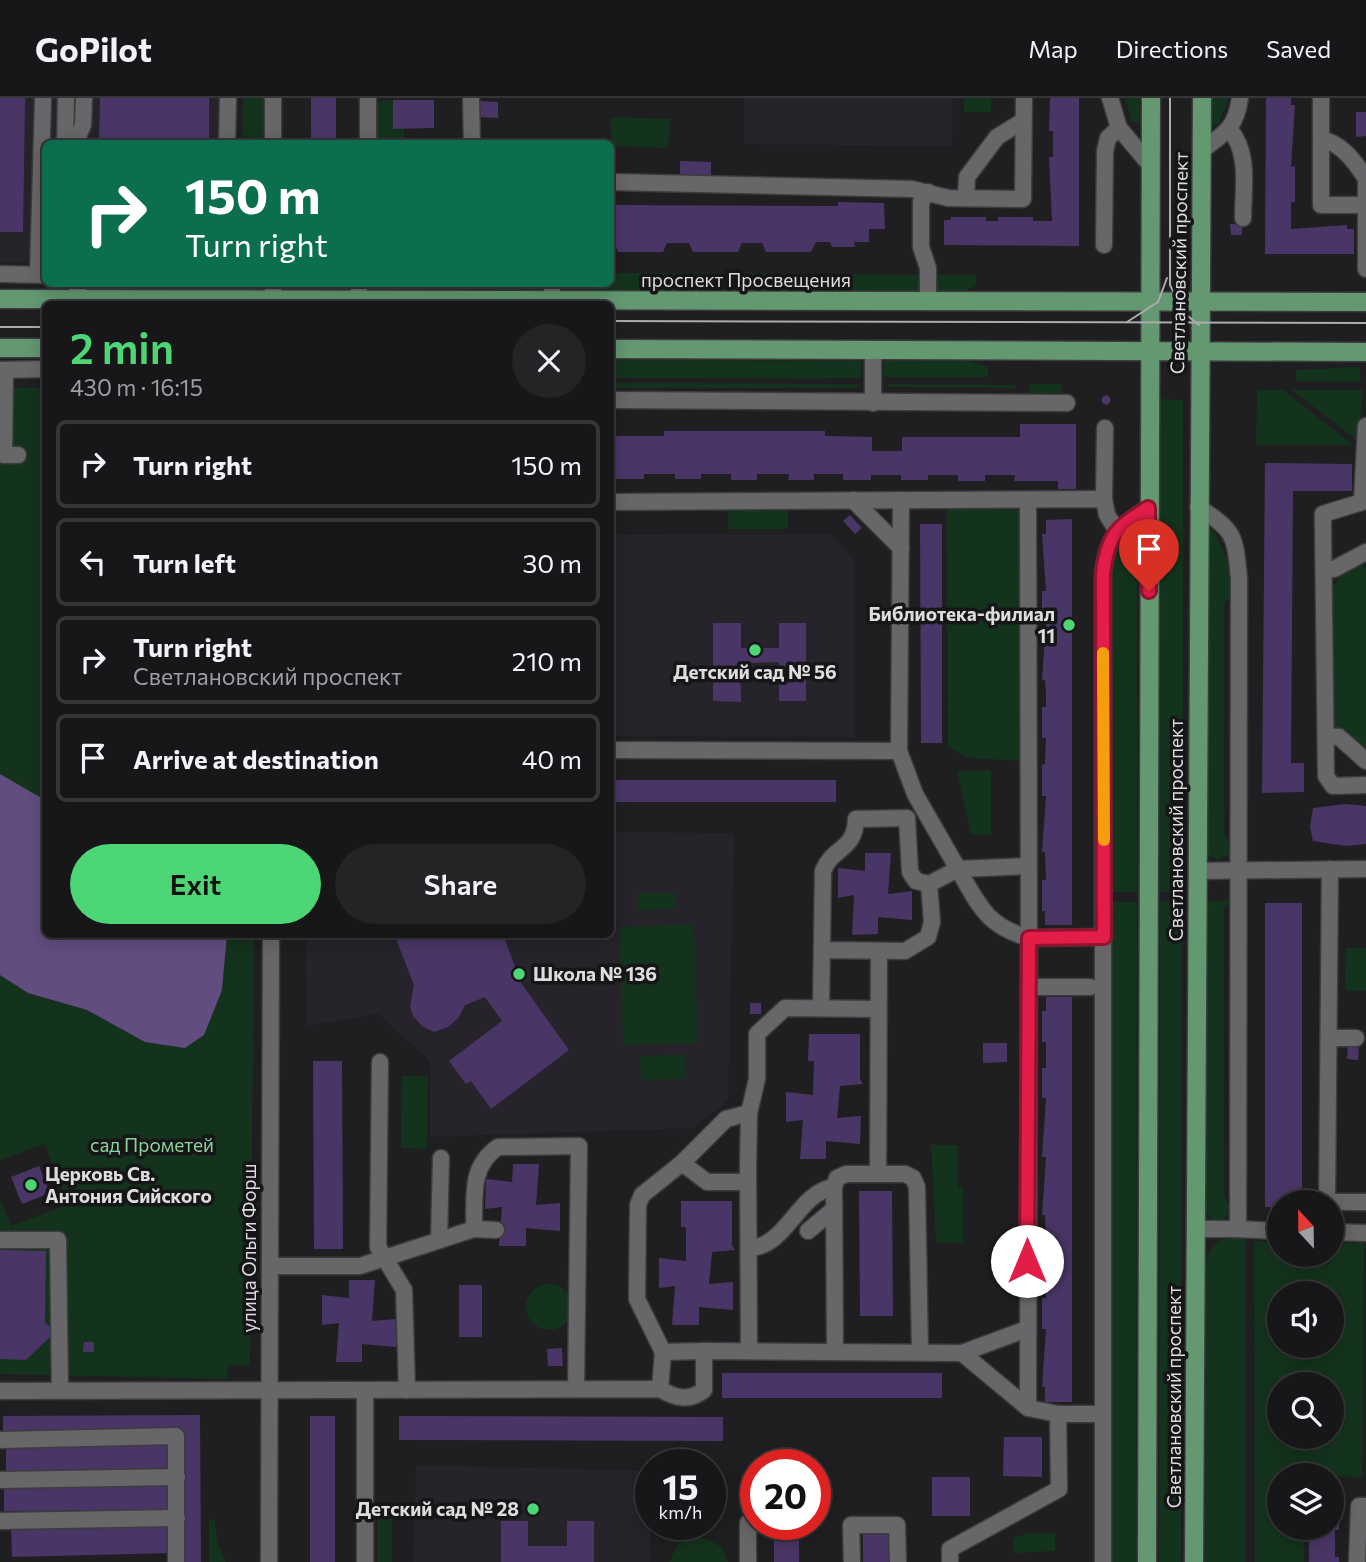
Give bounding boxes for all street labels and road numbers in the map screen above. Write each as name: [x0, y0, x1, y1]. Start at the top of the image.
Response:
street label: Светлановский проспект: [1165, 152, 1192, 374]
street label: проспект Просвещения: [641, 268, 851, 291]
street label: Светлановский проспект: [1164, 719, 1187, 941]
street label: улица Ольги Форш: [237, 1164, 260, 1332]
street label: Светлановский проспект: [1162, 1286, 1185, 1508]

